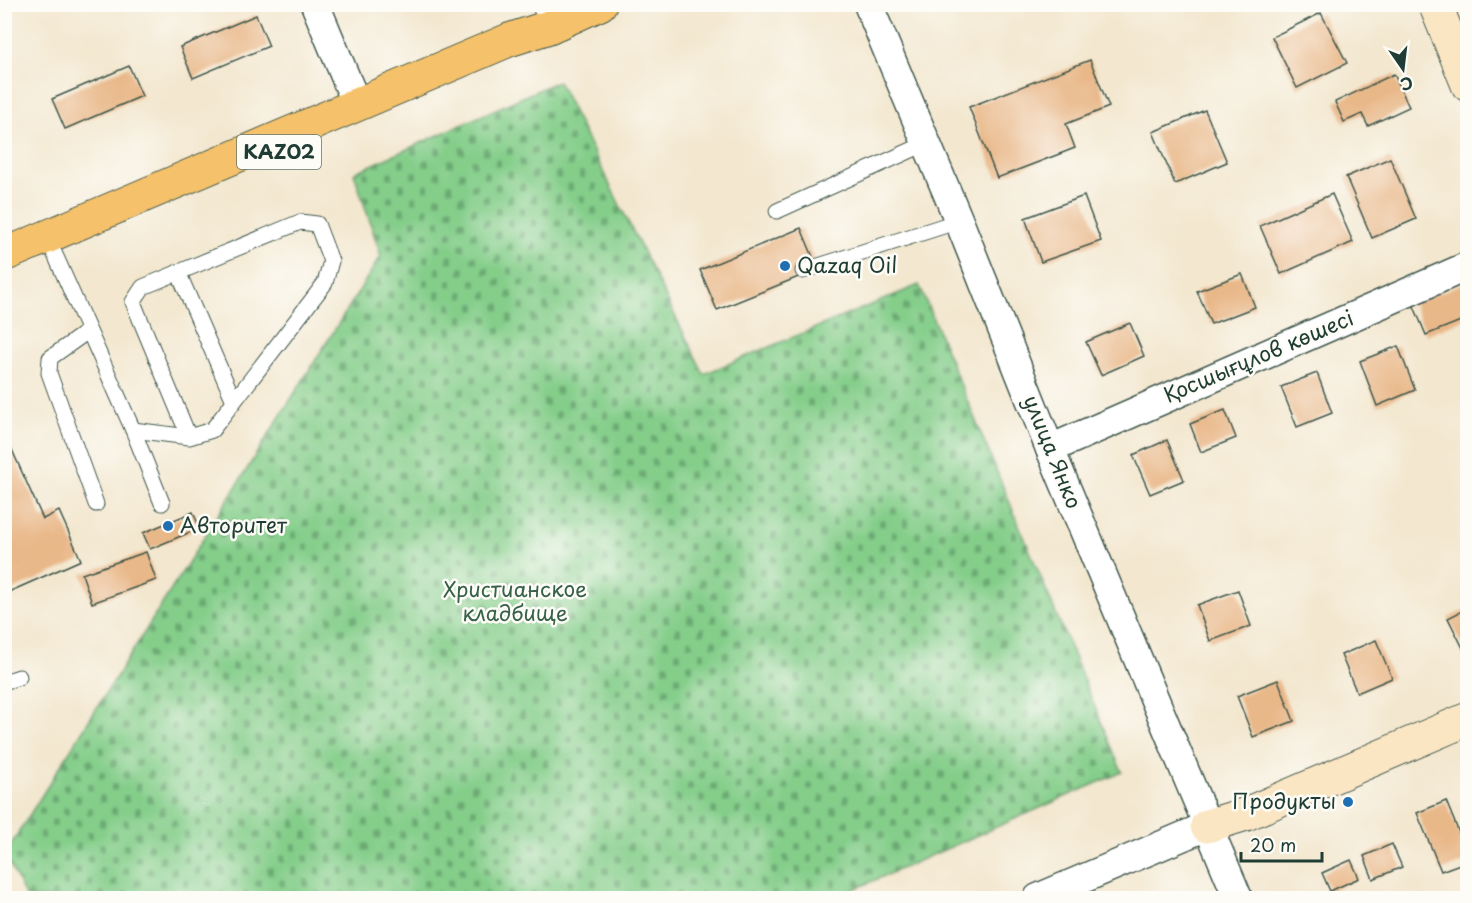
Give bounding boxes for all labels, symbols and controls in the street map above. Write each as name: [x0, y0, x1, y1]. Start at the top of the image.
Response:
north arrow: [1373, 39, 1433, 99]
text: С: [1398, 71, 1416, 98]
road number: KАZ02: [237, 135, 321, 169]
place label: Qazaq Oil: [797, 248, 897, 280]
marker: Qazaq Oil: [778, 259, 792, 273]
street label: Қосшығұлов көшесі: [1158, 301, 1358, 410]
street label: улица Янко: [1017, 390, 1091, 513]
place label: Авторитет: [180, 508, 288, 540]
marker: Авторитет: [161, 519, 175, 533]
park label: Христианское кладбище: [443, 572, 587, 628]
place label: Продукты: [1232, 784, 1336, 816]
marker: Продукты: [1341, 795, 1355, 809]
scale bar: [1241, 825, 1322, 863]
text: 20 m: [1250, 831, 1296, 858]

